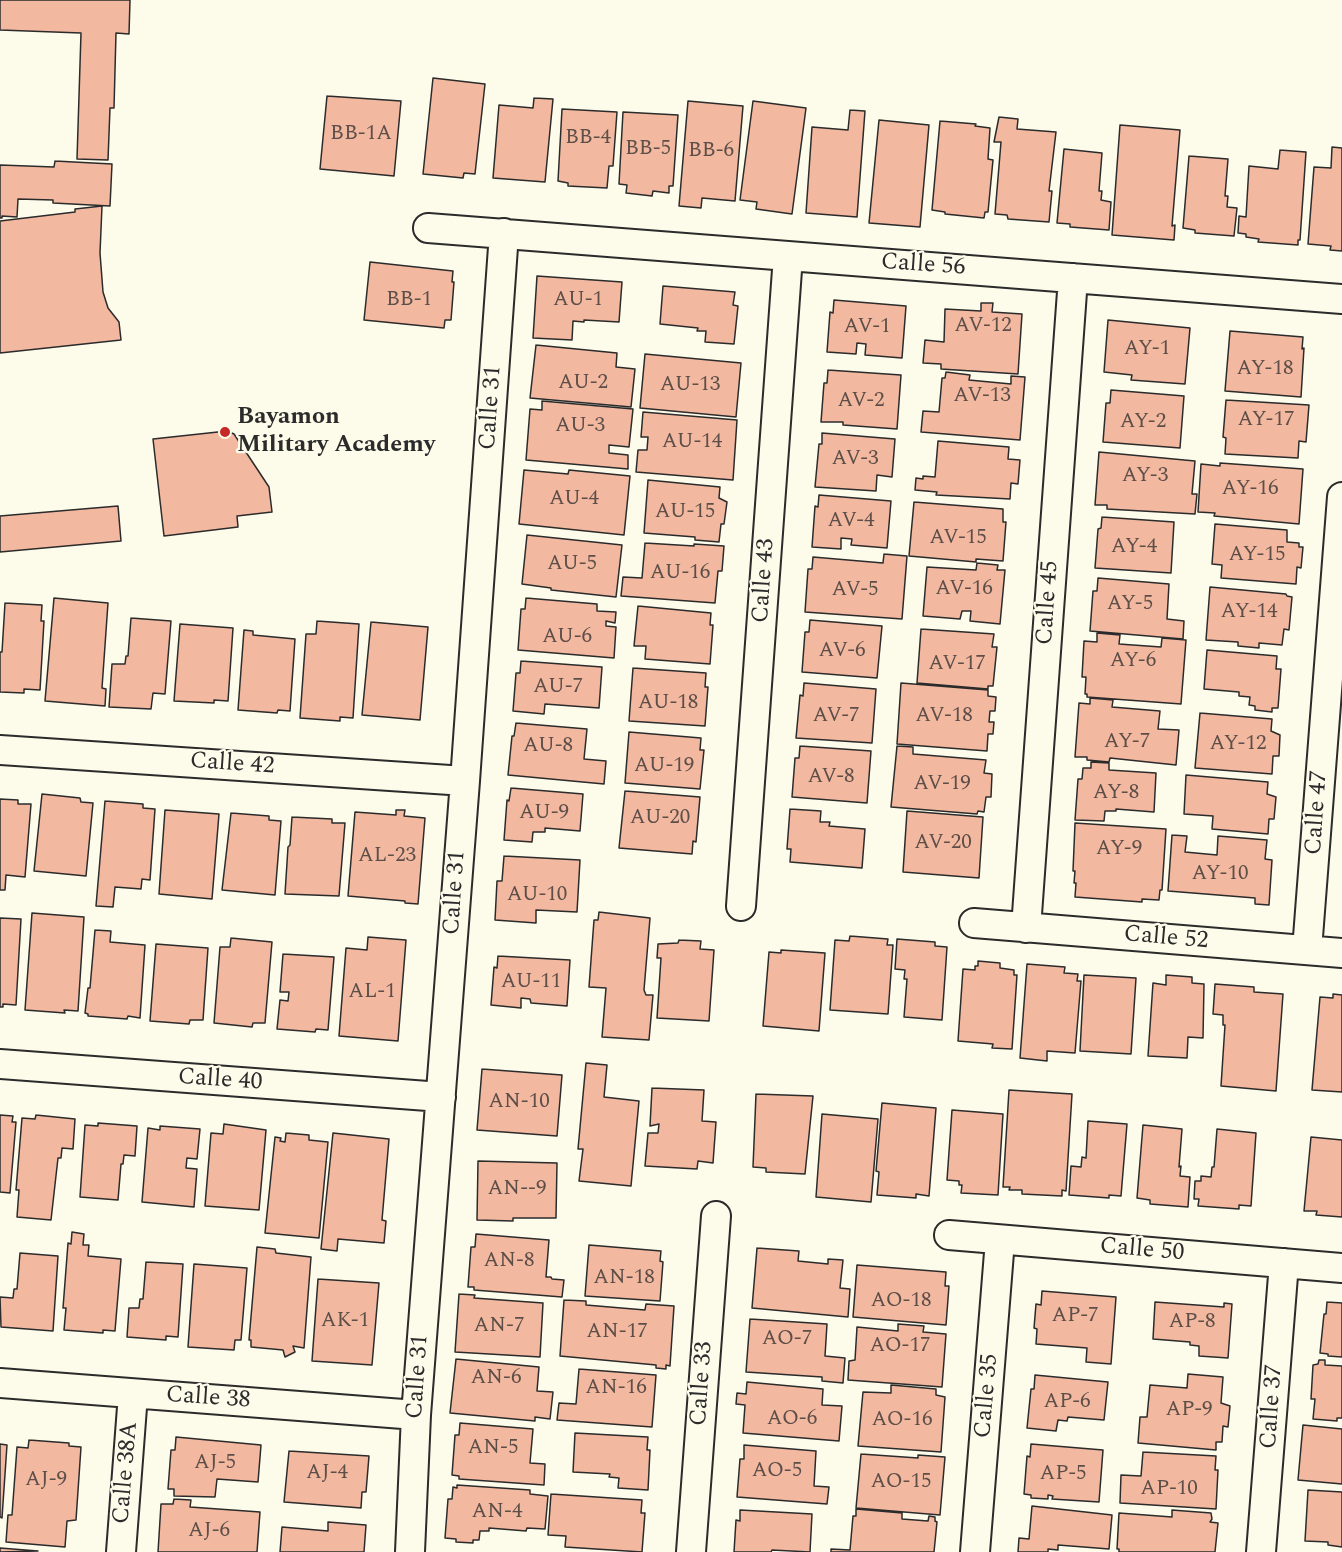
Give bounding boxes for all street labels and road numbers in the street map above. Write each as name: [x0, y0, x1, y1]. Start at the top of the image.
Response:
street label: Calle 56: [880, 249, 966, 283]
street label: Calle 31: [475, 365, 509, 451]
street label: Calle 43: [748, 538, 782, 624]
street label: Calle 45: [1032, 560, 1066, 646]
street label: Calle 42: [189, 748, 275, 782]
street label: Calle 47: [1301, 770, 1335, 856]
street label: Calle 31: [439, 850, 473, 936]
street label: Calle 52: [1123, 921, 1209, 957]
street label: Calle 40: [177, 1064, 263, 1098]
street label: Calle 50: [1099, 1233, 1185, 1269]
street label: Calle 31: [402, 1334, 436, 1420]
street label: Calle 33: [686, 1341, 720, 1427]
street label: Calle 35: [970, 1353, 1006, 1439]
street label: Calle 37: [1256, 1364, 1290, 1450]
street label: Calle 38: [165, 1382, 251, 1416]
street label: Calle 38A: [108, 1421, 146, 1525]

